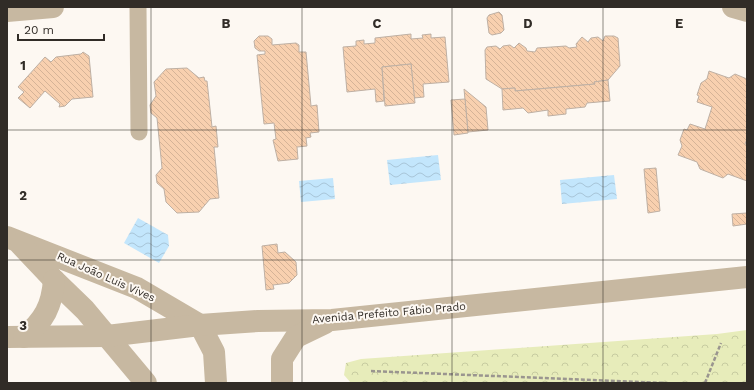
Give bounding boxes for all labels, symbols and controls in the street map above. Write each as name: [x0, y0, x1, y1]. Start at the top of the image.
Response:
scale bar: [18, 16, 104, 42]
text: B: [222, 16, 231, 31]
text: C: [373, 16, 382, 31]
text: D: [523, 16, 533, 31]
text: E: [675, 16, 683, 31]
text: 20 m: [24, 23, 54, 37]
text: 1: [20, 58, 26, 73]
text: 2: [19, 188, 27, 203]
street label: Rua João Luis Vives: [55, 249, 157, 305]
street label: Avenida Prefeito Fábio Prado: [312, 300, 466, 326]
text: 3: [19, 318, 27, 333]

